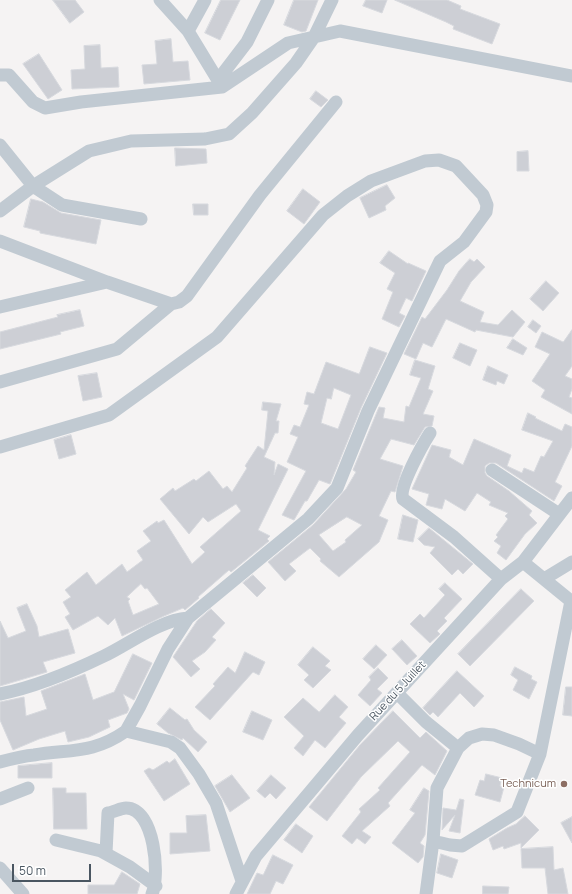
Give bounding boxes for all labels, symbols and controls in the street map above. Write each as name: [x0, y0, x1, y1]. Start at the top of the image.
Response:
street label: Rue du 5 Juillet: [367, 659, 429, 723]
place label: Technicum: [500, 777, 556, 791]
marker: Technicum: [559, 779, 569, 789]
scale bar: [14, 856, 93, 882]
text: 50 m: [19, 862, 46, 879]

